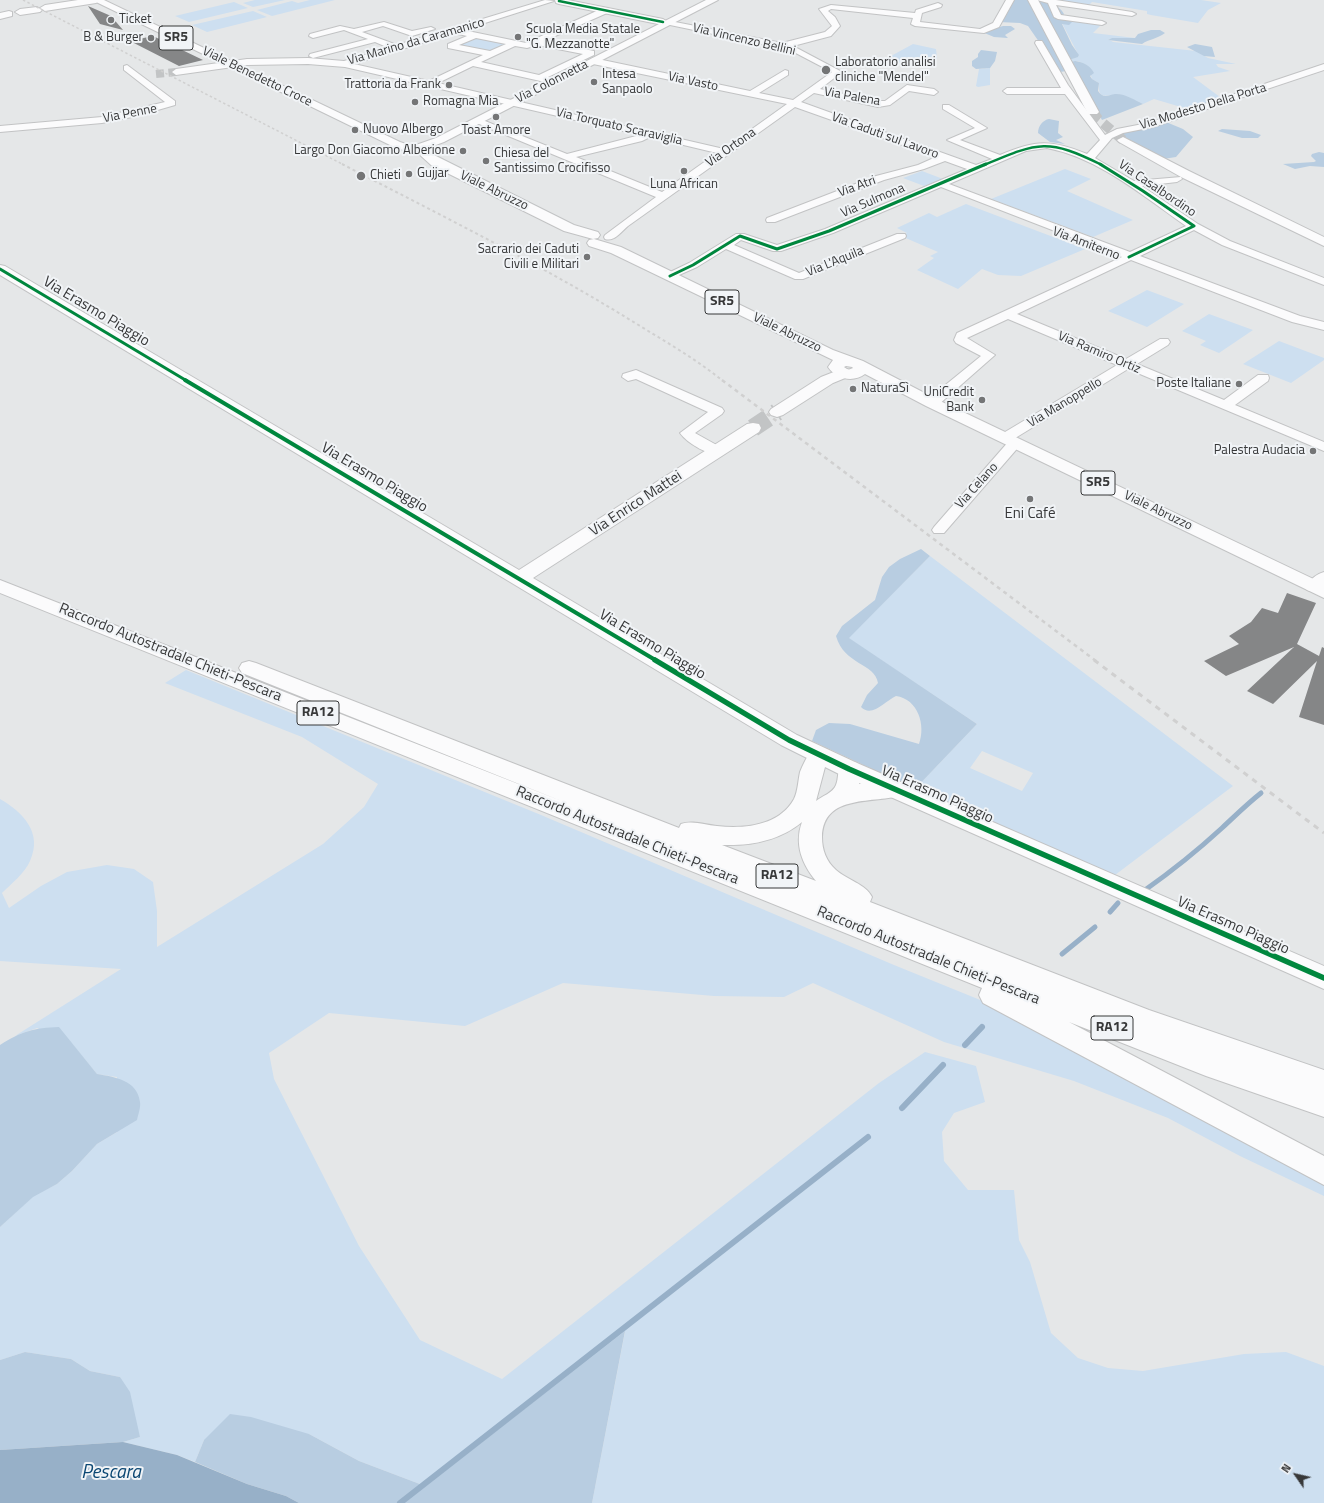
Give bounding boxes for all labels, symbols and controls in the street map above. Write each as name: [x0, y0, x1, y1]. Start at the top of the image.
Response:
place label: Ticket: [119, 12, 151, 28]
marker: Ticket: [106, 15, 116, 25]
street label: Via Marino da Caramanico: [346, 15, 486, 69]
street label: Via Vincenzo Bellini: [691, 21, 797, 59]
place label: Scuola Media Statale "G. Mezzanotte": [526, 22, 640, 53]
road number: SR5: [159, 26, 193, 50]
place label: B & Burger: [83, 30, 143, 46]
marker: Scuola Media Statale "G. Mezzanotte": [513, 32, 523, 42]
marker: B & Burger: [146, 33, 156, 43]
street label: Viale Benedetto Croce: [200, 44, 314, 110]
place label: Laboratorio analisi cliniche "Mendel": [835, 55, 936, 86]
street label: Via Colonnetta: [513, 57, 591, 107]
marker: Laboratorio analisi cliniche "Mendel": [820, 64, 832, 76]
place label: Intesa Sanpaolo: [602, 67, 653, 98]
street label: Via Vasto: [666, 69, 720, 95]
place label: Trattoria da Frank: [345, 77, 441, 93]
marker: Intesa Sanpaolo: [589, 77, 599, 87]
marker: Trattoria da Frank: [444, 80, 454, 90]
street label: Via Modesto Della Porta: [1138, 80, 1268, 134]
street label: Via Palena: [823, 84, 881, 110]
place label: Romagna Mia: [423, 94, 498, 110]
marker: Romagna Mia: [410, 97, 420, 107]
street label: Via Penne: [102, 101, 158, 127]
street label: Via Torquato Scaraviglia: [554, 105, 684, 149]
street label: Via Caduti sul Lavoro: [829, 109, 941, 163]
marker: Toast Amore: [491, 112, 501, 122]
place label: Nuovo Albergo: [363, 122, 443, 138]
place label: Toast Amore: [462, 123, 530, 139]
marker: Nuovo Albergo: [350, 125, 360, 135]
street label: Via Ortona: [703, 125, 759, 171]
place label: Largo Don Giacomo Alberione: [294, 143, 455, 159]
marker: Largo Don Giacomo Alberione: [458, 146, 468, 156]
place label: Chiesa del Santissimo Crocifisso: [494, 146, 610, 177]
marker: Chiesa del Santissimo Crocifisso: [481, 156, 491, 166]
street label: Via Casalbordino: [1115, 157, 1199, 221]
place label: Gujjar: [417, 166, 449, 182]
marker: Luna African: [679, 166, 689, 176]
place label: Chieti: [370, 168, 401, 184]
street label: Viale Abruzzo: [457, 168, 531, 214]
marker: Gujjar: [404, 169, 414, 179]
marker: Chieti: [355, 170, 367, 182]
street label: Via Atri: [836, 173, 878, 201]
place label: Luna African: [650, 177, 718, 193]
street label: Via Sulmona: [839, 181, 907, 221]
street label: Via Amiterno: [1050, 224, 1122, 264]
place label: Sacrario dei Caduti Civili e Militari: [478, 242, 579, 273]
street label: Via L'Aquila: [804, 243, 866, 281]
marker: Sacrario dei Caduti Civili e Militari: [582, 252, 592, 262]
street label: Via Erasmo Piaggio: [40, 273, 152, 351]
road number: SR5: [705, 290, 739, 314]
street label: Viale Abruzzo: [750, 310, 824, 356]
street label: Via Ramiro Ortiz: [1055, 329, 1143, 377]
street label: Via Manoppello: [1025, 375, 1105, 431]
place label: Poste Italiane: [1156, 376, 1231, 392]
marker: Poste Italiane: [1234, 379, 1244, 389]
place label: NaturaSì: [861, 381, 909, 397]
marker: NaturaSì: [848, 384, 858, 394]
place label: UniCredit Bank: [924, 385, 974, 416]
marker: UniCredit Bank: [977, 395, 987, 405]
street label: Via Erasmo Piaggio: [318, 439, 430, 517]
place label: Palestra Audacia: [1214, 443, 1305, 459]
marker: Palestra Audacia: [1308, 446, 1318, 456]
street label: Via Celano: [952, 460, 1002, 512]
street label: Via Enrico Mattei: [586, 467, 686, 541]
road number: SR5: [1081, 471, 1115, 495]
street label: Viale Abruzzo: [1121, 488, 1195, 534]
marker: Eni Café: [1025, 494, 1035, 504]
place label: Eni Café: [1004, 505, 1056, 523]
street label: Raccordo Autostradale Chieti-Pescara: [56, 600, 284, 706]
street label: Via Erasmo Piaggio: [596, 606, 708, 684]
road number: RA12: [297, 701, 339, 725]
street label: Via Erasmo Piaggio: [878, 762, 996, 828]
street label: Raccordo Autostradale Chieti-Pescara: [513, 783, 741, 889]
road number: RA12: [756, 864, 798, 888]
street label: Via Erasmo Piaggio: [1174, 893, 1292, 959]
street label: Raccordo Autostradale Chieti-Pescara: [814, 903, 1042, 1009]
road number: RA12: [1091, 1016, 1133, 1040]
north arrow: [1276, 1455, 1316, 1495]
text: N: [1277, 1461, 1295, 1476]
water label: Pescara: [81, 1462, 141, 1484]

